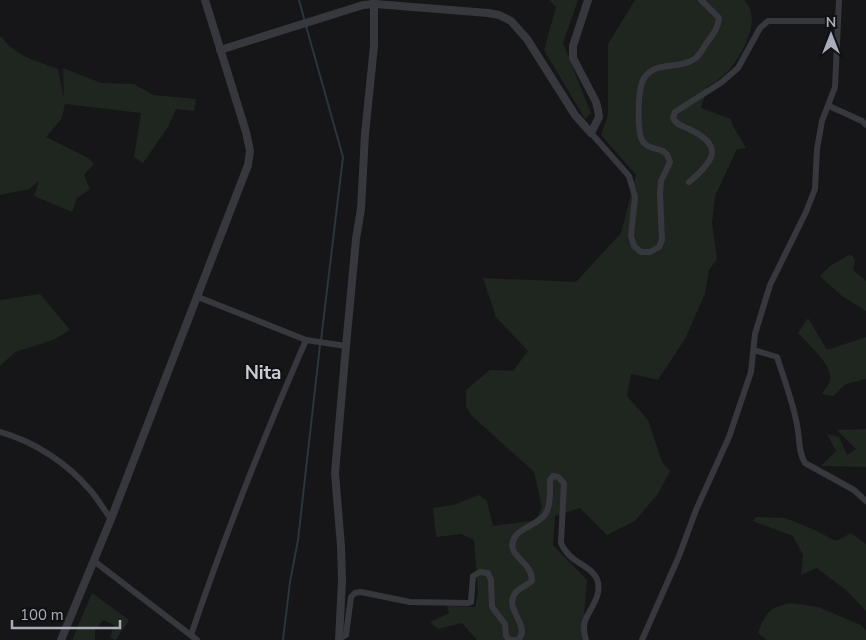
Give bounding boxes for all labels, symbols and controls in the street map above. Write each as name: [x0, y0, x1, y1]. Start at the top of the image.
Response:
north arrow: [806, 10, 856, 60]
text: N: [826, 13, 836, 32]
district label: Nita: [245, 360, 281, 386]
scale bar: [12, 598, 120, 630]
text: 100 m: [20, 605, 64, 625]

